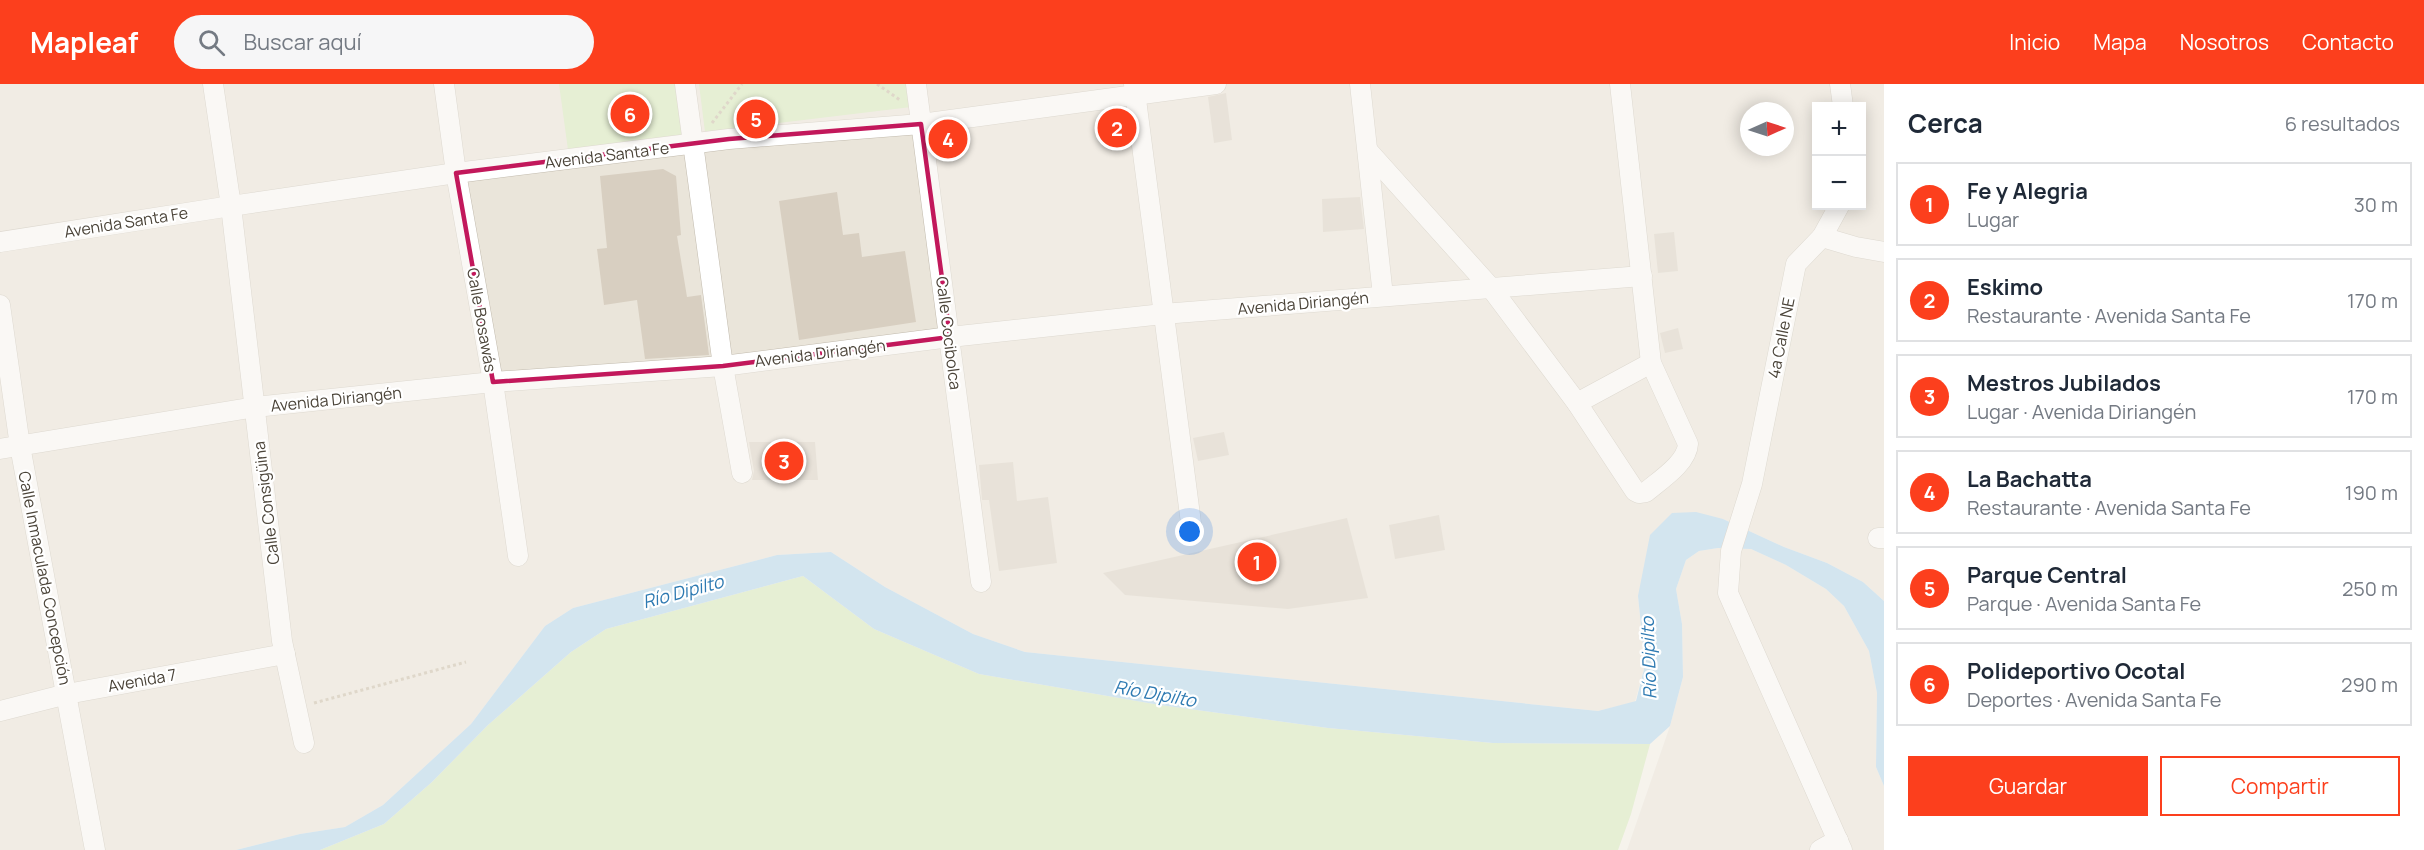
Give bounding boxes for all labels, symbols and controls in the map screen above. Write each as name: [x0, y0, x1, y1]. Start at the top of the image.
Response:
search box: [174, 15, 594, 69]
text: Mapleaf: [30, 23, 138, 61]
icon: search: [195, 26, 228, 59]
text: Buscar aquí: [243, 27, 362, 57]
text: Inicio: [2009, 28, 2060, 56]
text: Mapa: [2093, 28, 2147, 56]
text: Nosotros: [2180, 28, 2269, 56]
text: Contacto: [2302, 28, 2394, 56]
pin: 6: [610, 92, 650, 136]
pin: 5: [736, 96, 776, 141]
north arrow: [1740, 102, 1794, 156]
map controls: [1812, 102, 1866, 210]
button: +: [1812, 102, 1866, 156]
text: Cerca: [1908, 105, 1983, 141]
pin: 2: [1098, 106, 1136, 150]
text: 6 resultados: [2285, 110, 2400, 137]
pin: 4: [928, 116, 968, 162]
street label: Avenida Santa Fe: [544, 136, 670, 174]
button: −: [1812, 156, 1866, 210]
text: Fe y Alegria: [1967, 176, 2088, 206]
text: 1: [1925, 191, 1934, 218]
text: 30 m: [2354, 191, 2398, 218]
street label: Avenida Santa Fe: [62, 201, 190, 243]
text: Lugar: [1967, 206, 2019, 233]
street label: Calle Bosawás: [462, 266, 502, 374]
text: Eskimo: [1967, 272, 2043, 302]
street label: Calle Cocibolca: [931, 275, 967, 391]
street label: Avenida Diriangén: [1236, 286, 1370, 320]
text: 2: [1924, 287, 1935, 314]
text: 170 m: [2347, 287, 2398, 314]
street label: 4a Calle NE: [1762, 296, 1800, 380]
text: Restaurante · Avenida Santa Fe: [1967, 302, 2251, 329]
street label: Avenida Diriangén: [753, 334, 887, 372]
text: Mestros Jubilados: [1967, 368, 2161, 398]
street label: Avenida Diriangén: [269, 381, 403, 417]
text: 3: [1924, 383, 1935, 410]
text: 170 m: [2347, 383, 2398, 410]
text: Lugar · Avenida Diriangén: [1967, 398, 2196, 425]
pin: 3: [764, 438, 804, 484]
street label: Calle Consigüina: [248, 440, 284, 566]
text: La Bachatta: [1967, 464, 2092, 494]
street label: Calle Inmaculada Concepción: [13, 469, 77, 687]
text: 4: [1923, 479, 1936, 506]
text: 190 m: [2345, 479, 2398, 506]
text: Restaurante · Avenida Santa Fe: [1967, 494, 2251, 521]
your location: [1175, 517, 1204, 546]
pin: 1: [1238, 540, 1276, 584]
text: Parque Central: [1967, 560, 2127, 590]
water label: Río Dipilto: [640, 568, 727, 613]
text: 5: [1924, 575, 1935, 602]
text: 250 m: [2342, 575, 2398, 602]
text: Parque · Avenida Santa Fe: [1967, 590, 2201, 617]
water label: Río Dipilto: [1635, 615, 1661, 700]
text: Polideportivo Ocotal: [1967, 656, 2185, 686]
street label: Avenida 7: [106, 663, 178, 697]
text: 6: [1923, 671, 1936, 698]
text: 290 m: [2341, 671, 2398, 698]
water label: Río Dipilto: [1112, 674, 1199, 712]
text: Deportes · Avenida Santa Fe: [1967, 686, 2221, 713]
button: Guardar: [1908, 756, 2148, 816]
button: Compartir: [2160, 756, 2400, 816]

